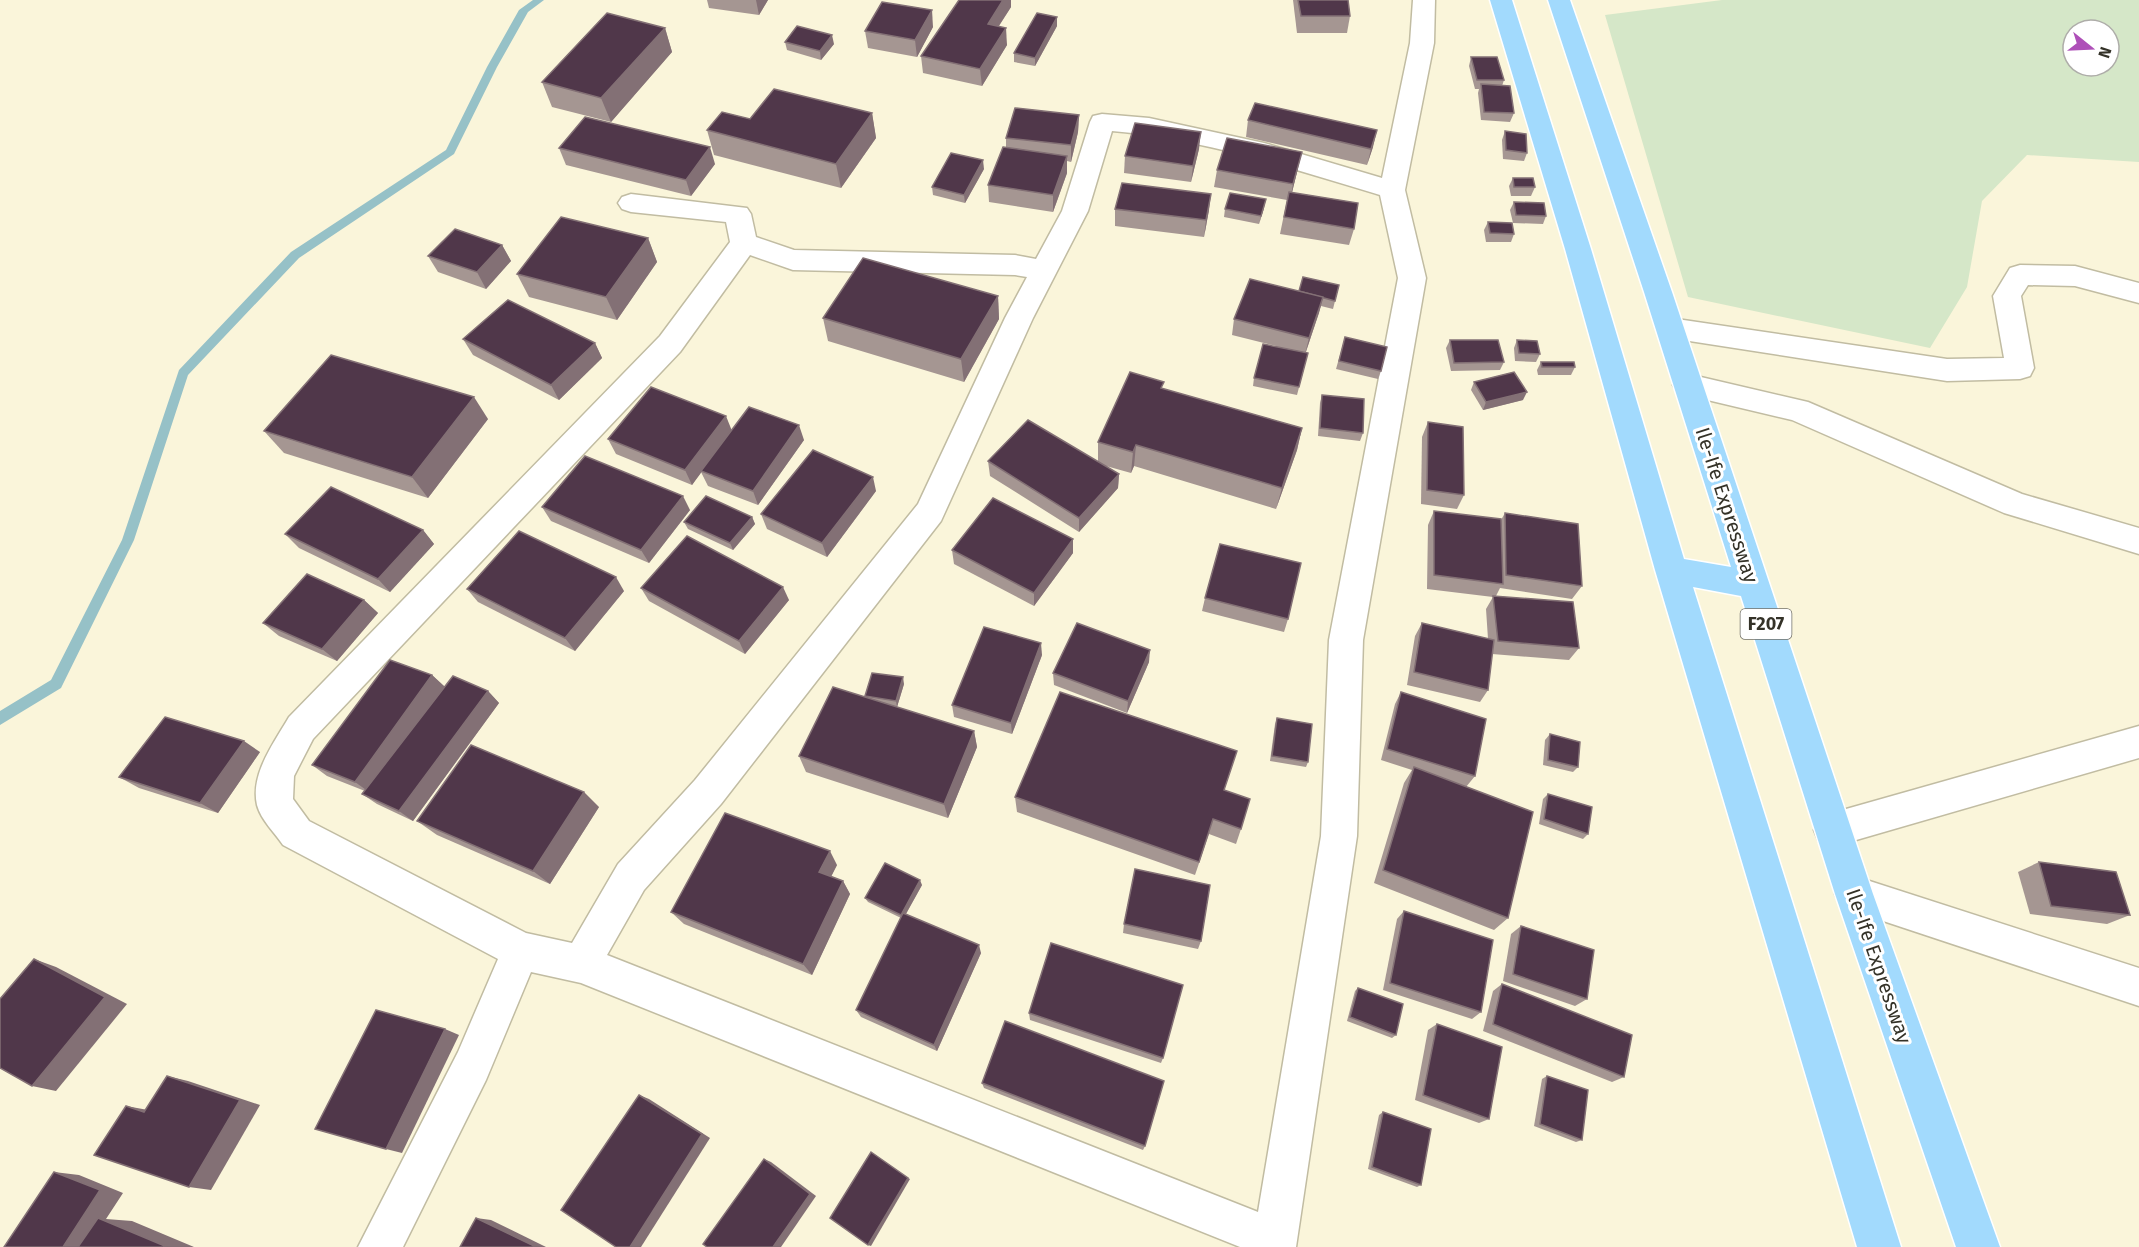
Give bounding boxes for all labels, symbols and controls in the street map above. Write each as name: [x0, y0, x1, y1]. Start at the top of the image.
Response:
north arrow: [2061, 18, 2121, 78]
text: N: [2094, 45, 2115, 60]
street label: Ile-Ife Expressway: [1690, 424, 1764, 586]
road number: F207: [1740, 609, 1792, 639]
street label: Ile-Ife Expressway: [1841, 885, 1917, 1047]

